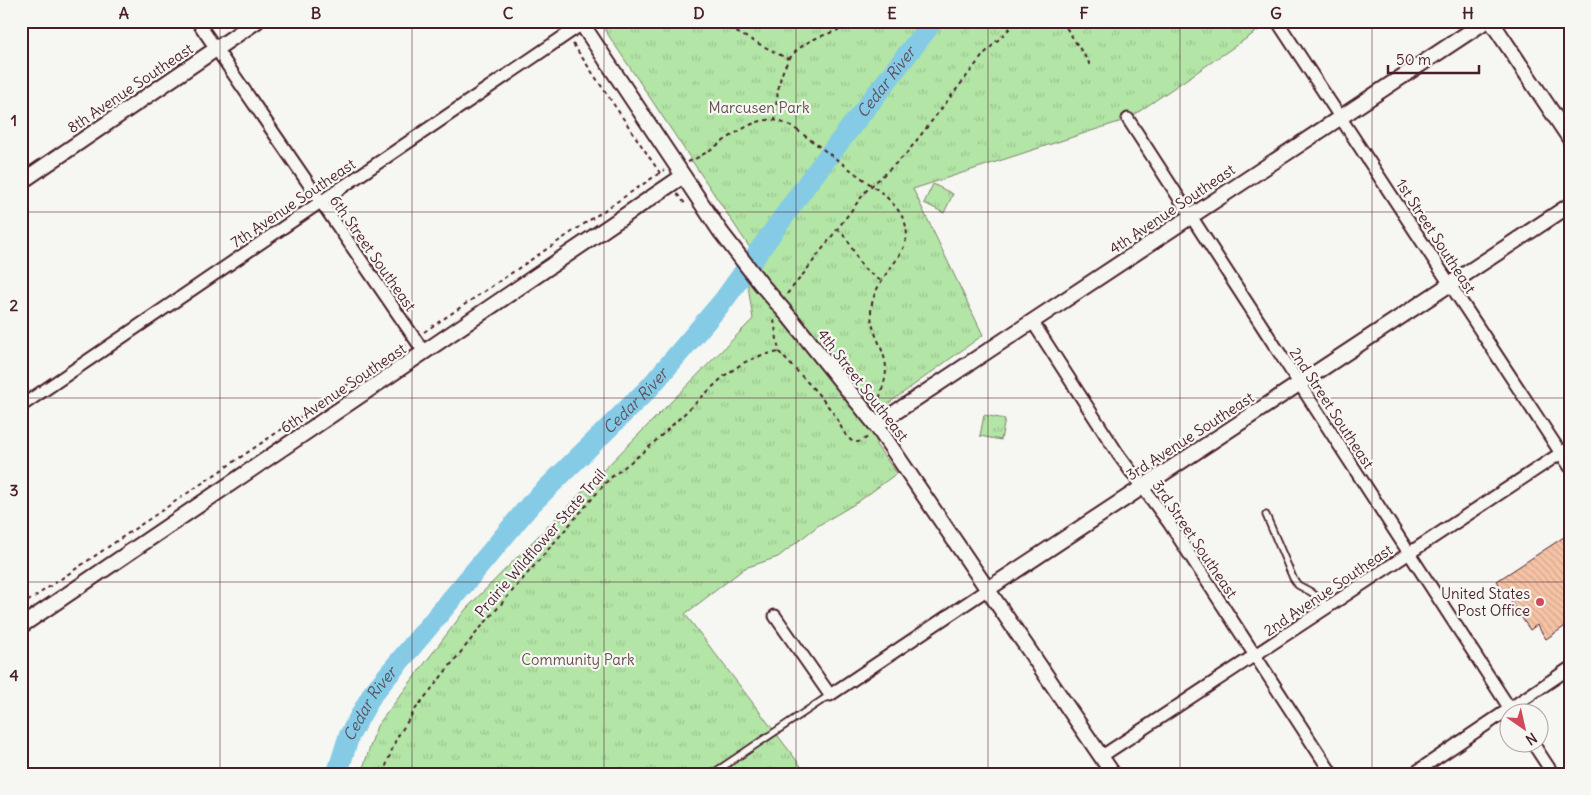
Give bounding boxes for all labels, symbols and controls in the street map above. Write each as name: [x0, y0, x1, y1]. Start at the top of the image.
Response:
text: A: [119, 3, 129, 23]
text: B: [311, 3, 322, 23]
text: C: [503, 3, 514, 23]
text: D: [693, 3, 705, 23]
text: E: [887, 3, 897, 23]
text: F: [1079, 3, 1089, 23]
text: G: [1270, 3, 1282, 23]
text: H: [1462, 3, 1474, 23]
street label: 8th Avenue Southeast: [64, 39, 196, 137]
water label: Cedar River: [852, 41, 921, 121]
scale bar: [1388, 42, 1480, 74]
text: 50 m: [1396, 50, 1431, 69]
park label: Marcusen Park: [708, 98, 810, 117]
text: 1: [11, 110, 17, 130]
street label: 7th Avenue Southeast: [227, 154, 359, 252]
street label: 4th Avenue Southeast: [1106, 160, 1238, 258]
street label: 1st Street Southeast: [1392, 175, 1480, 297]
street label: 6th Street Southeast: [326, 191, 420, 315]
text: 2: [10, 295, 19, 315]
street label: 4th Street Southeast: [813, 325, 913, 445]
street label: 6th Avenue Southeast: [277, 339, 409, 437]
street label: 2nd Street Southeast: [1286, 344, 1378, 472]
water label: Cedar River: [598, 362, 673, 438]
street label: 3rd Avenue Southeast: [1123, 388, 1257, 484]
street label: Prairie Wildflower State Trail: [471, 465, 609, 621]
street label: 3rd Street Southeast: [1148, 476, 1242, 602]
text: 3: [9, 480, 19, 500]
street label: 2nd Avenue Southeast: [1260, 540, 1396, 640]
place label: United States Post Office: [1441, 584, 1530, 620]
marker: United States Post Office: [1534, 596, 1546, 608]
park label: Community Park: [521, 650, 635, 669]
water label: Cedar River: [338, 661, 402, 744]
text: 4: [9, 665, 19, 685]
north arrow: [1498, 702, 1548, 752]
text: N: [1522, 729, 1540, 749]

